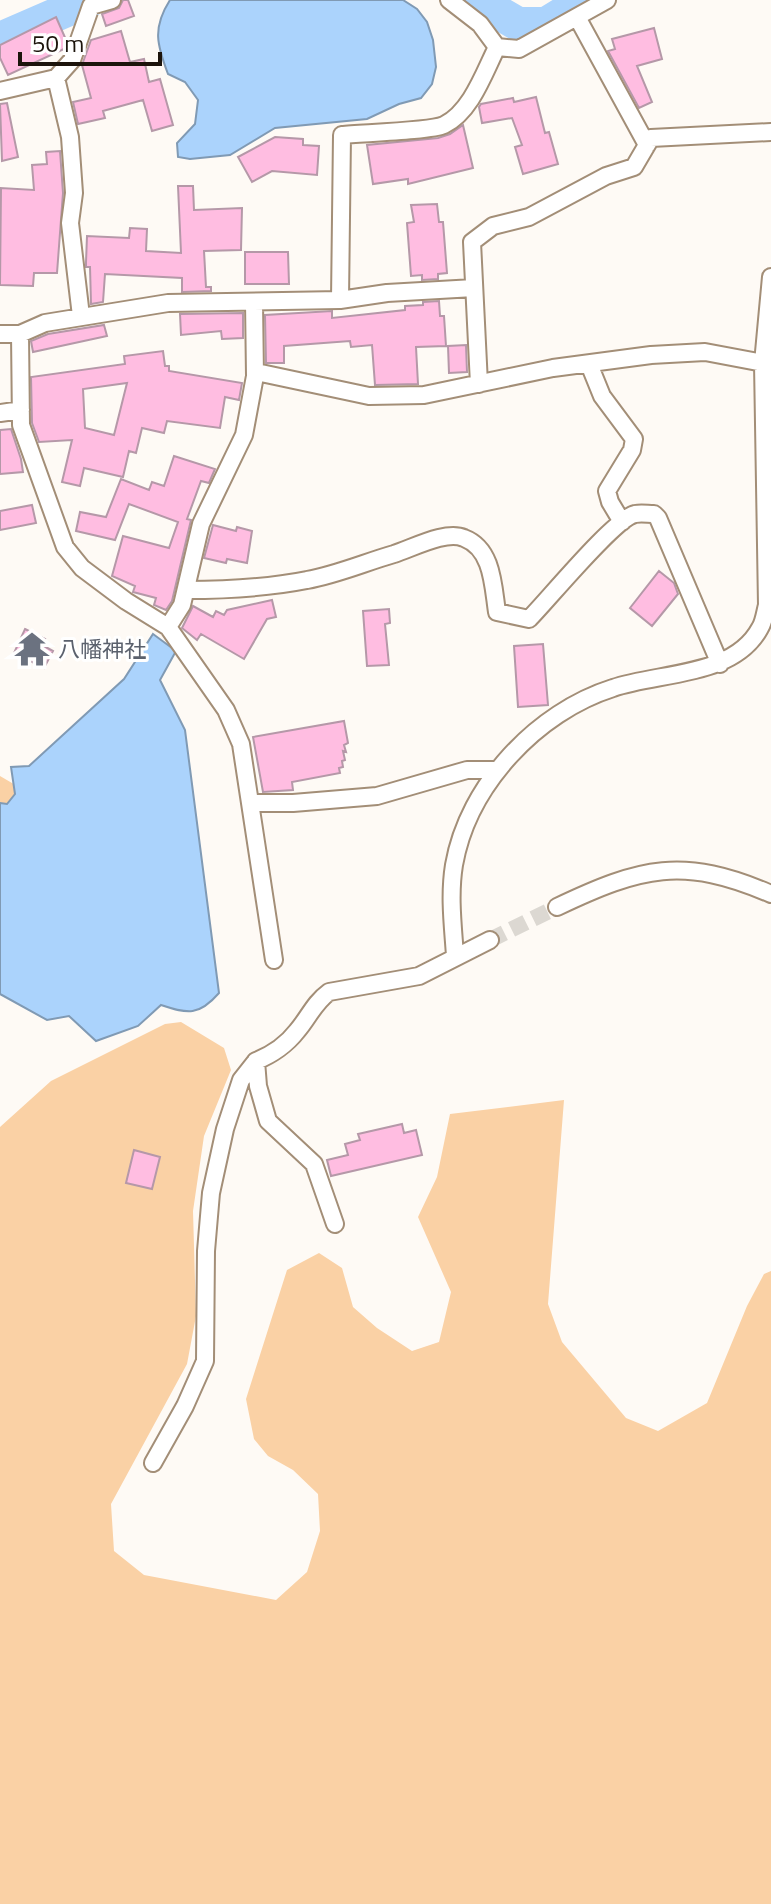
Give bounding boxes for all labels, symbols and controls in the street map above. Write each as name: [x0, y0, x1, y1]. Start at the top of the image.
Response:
scale bar: [20, 16, 160, 66]
text: 50 m: [32, 25, 84, 61]
temple icon: 八幡神社: [13, 630, 51, 668]
place label: 八幡神社: [58, 632, 146, 666]

